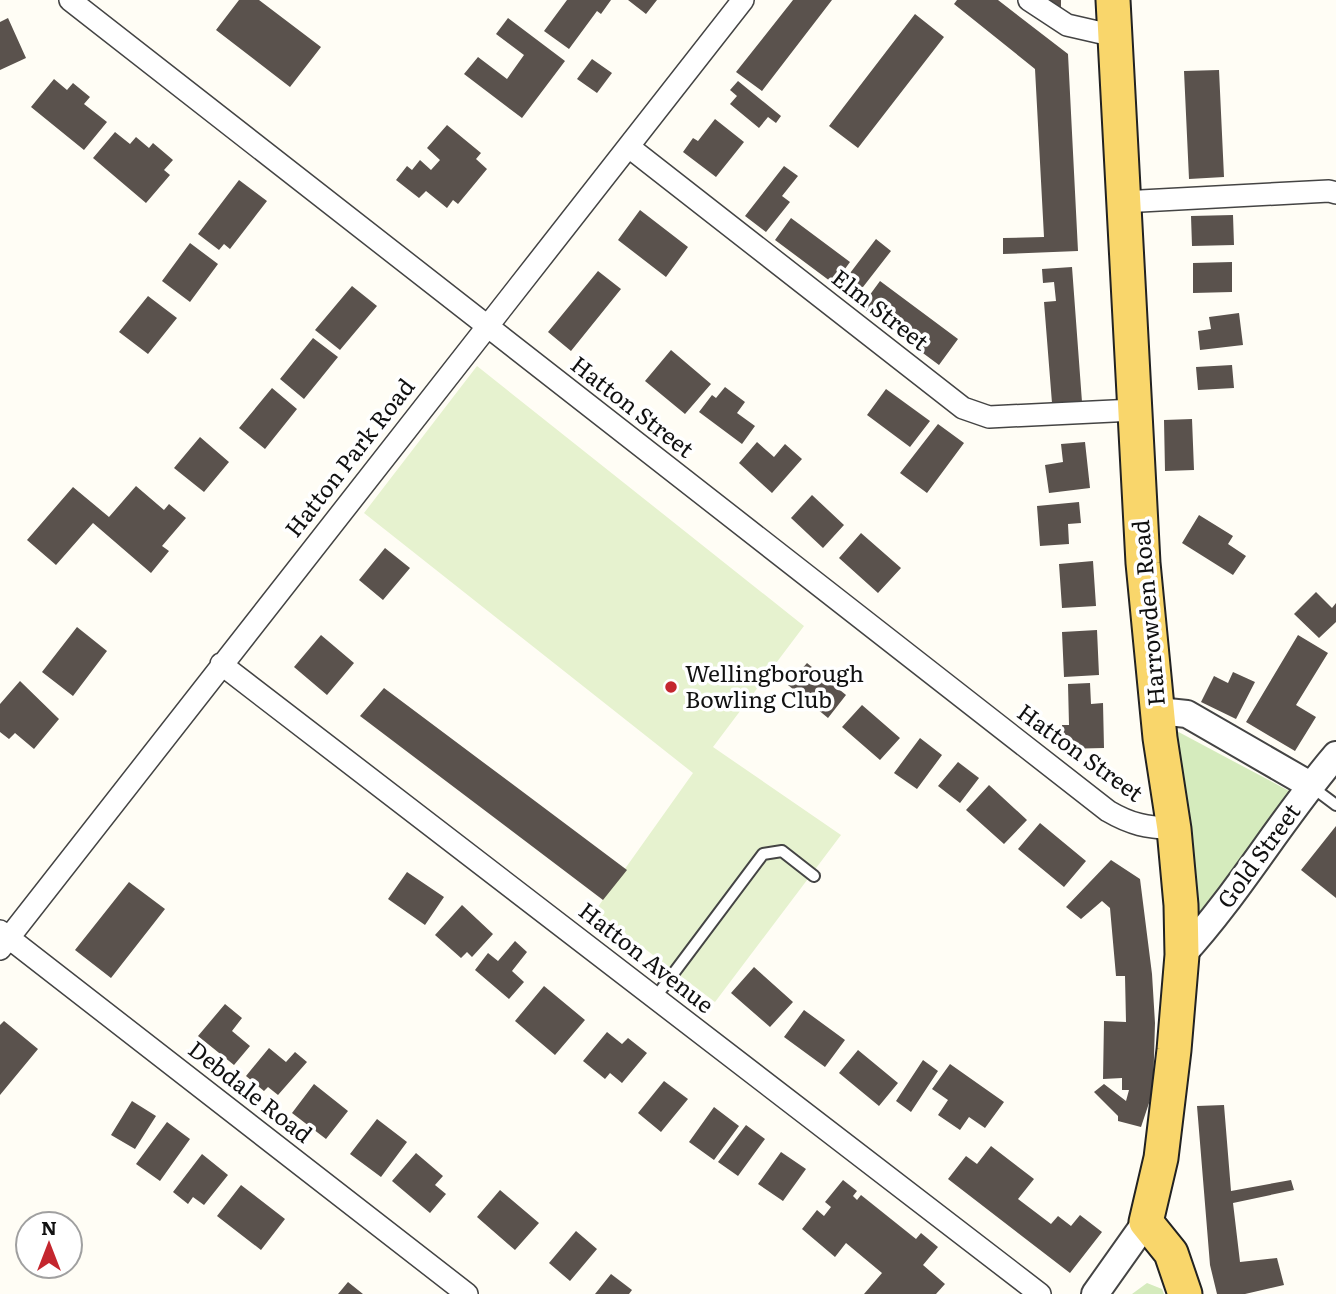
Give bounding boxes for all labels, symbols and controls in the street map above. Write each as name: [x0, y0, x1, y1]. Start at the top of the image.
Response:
street label: Elm Street: [826, 260, 938, 358]
street label: Hatton Street: [564, 346, 703, 465]
street label: Hatton Park Road: [275, 370, 421, 543]
street label: Harrowden Road: [1122, 519, 1172, 708]
place label: Wellingborough Bowling Club: [685, 655, 864, 715]
marker: Wellingborough Bowling Club: [663, 679, 679, 695]
street label: Hatton Street: [1011, 694, 1152, 809]
street label: Gold Street: [1208, 795, 1308, 914]
street label: Hatton Avenue: [572, 893, 722, 1020]
street label: Debdale Road: [182, 1031, 320, 1150]
north arrow: [14, 1210, 84, 1280]
text: N: [41, 1213, 57, 1241]

